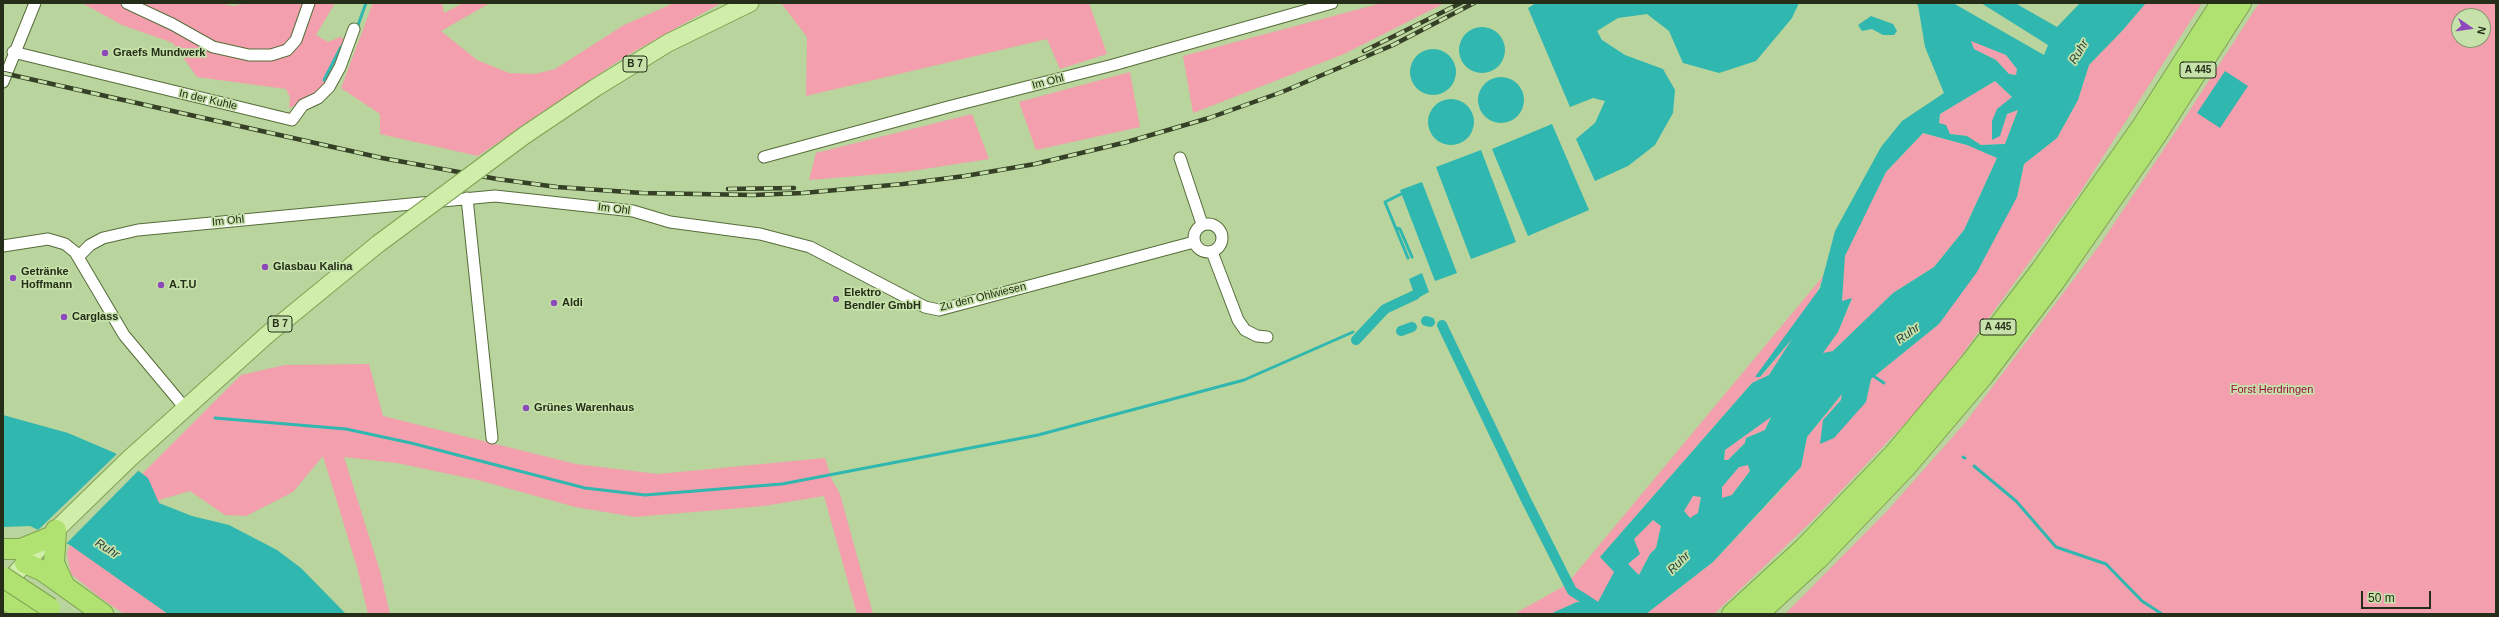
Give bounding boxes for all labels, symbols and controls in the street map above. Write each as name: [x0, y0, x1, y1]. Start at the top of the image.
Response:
north arrow: [2451, 8, 2491, 48]
text: N: [2475, 25, 2488, 36]
water label: Ruhr: [2066, 37, 2092, 67]
place label: Graefs Mundwerk: [113, 46, 205, 60]
marker: Graefs Mundwerk: [100, 48, 110, 58]
road number: B 7: [623, 56, 647, 72]
road number: A 445: [2180, 62, 2216, 78]
street label: Im Ohl: [1031, 72, 1065, 92]
street label: In der Kuhle: [178, 87, 238, 113]
street label: Im Ohl: [597, 200, 631, 218]
street label: Im Ohl: [211, 213, 245, 229]
place label: Glasbau Kalina: [273, 260, 352, 274]
marker: Glasbau Kalina: [260, 262, 270, 272]
place label: Getränke Hoffmann: [21, 265, 72, 291]
marker: Getränke Hoffmann: [8, 273, 18, 283]
place label: A.T.U: [169, 278, 196, 292]
marker: A.T.U: [156, 280, 166, 290]
street label: Zu den Ohlwiesen: [938, 280, 1028, 314]
place label: Elektro Bendler GmbH: [844, 286, 921, 312]
marker: Elektro Bendler GmbH: [831, 294, 841, 304]
place label: Aldi: [562, 296, 583, 310]
marker: Aldi: [549, 298, 559, 308]
place label: Carglass: [72, 310, 118, 324]
marker: Carglass: [59, 312, 69, 322]
road number: B 7: [268, 316, 292, 332]
road number: A 445: [1980, 319, 2016, 335]
water label: Ruhr: [1893, 321, 1923, 347]
park label: Forst Herdringen: [2231, 383, 2313, 397]
place label: Grünes Warenhaus: [534, 401, 634, 415]
marker: Grünes Warenhaus: [521, 403, 531, 413]
water label: Ruhr: [92, 536, 122, 562]
water label: Ruhr: [1665, 549, 1693, 577]
scale bar: [2363, 583, 2433, 609]
text: 50 m: [2368, 591, 2395, 605]

